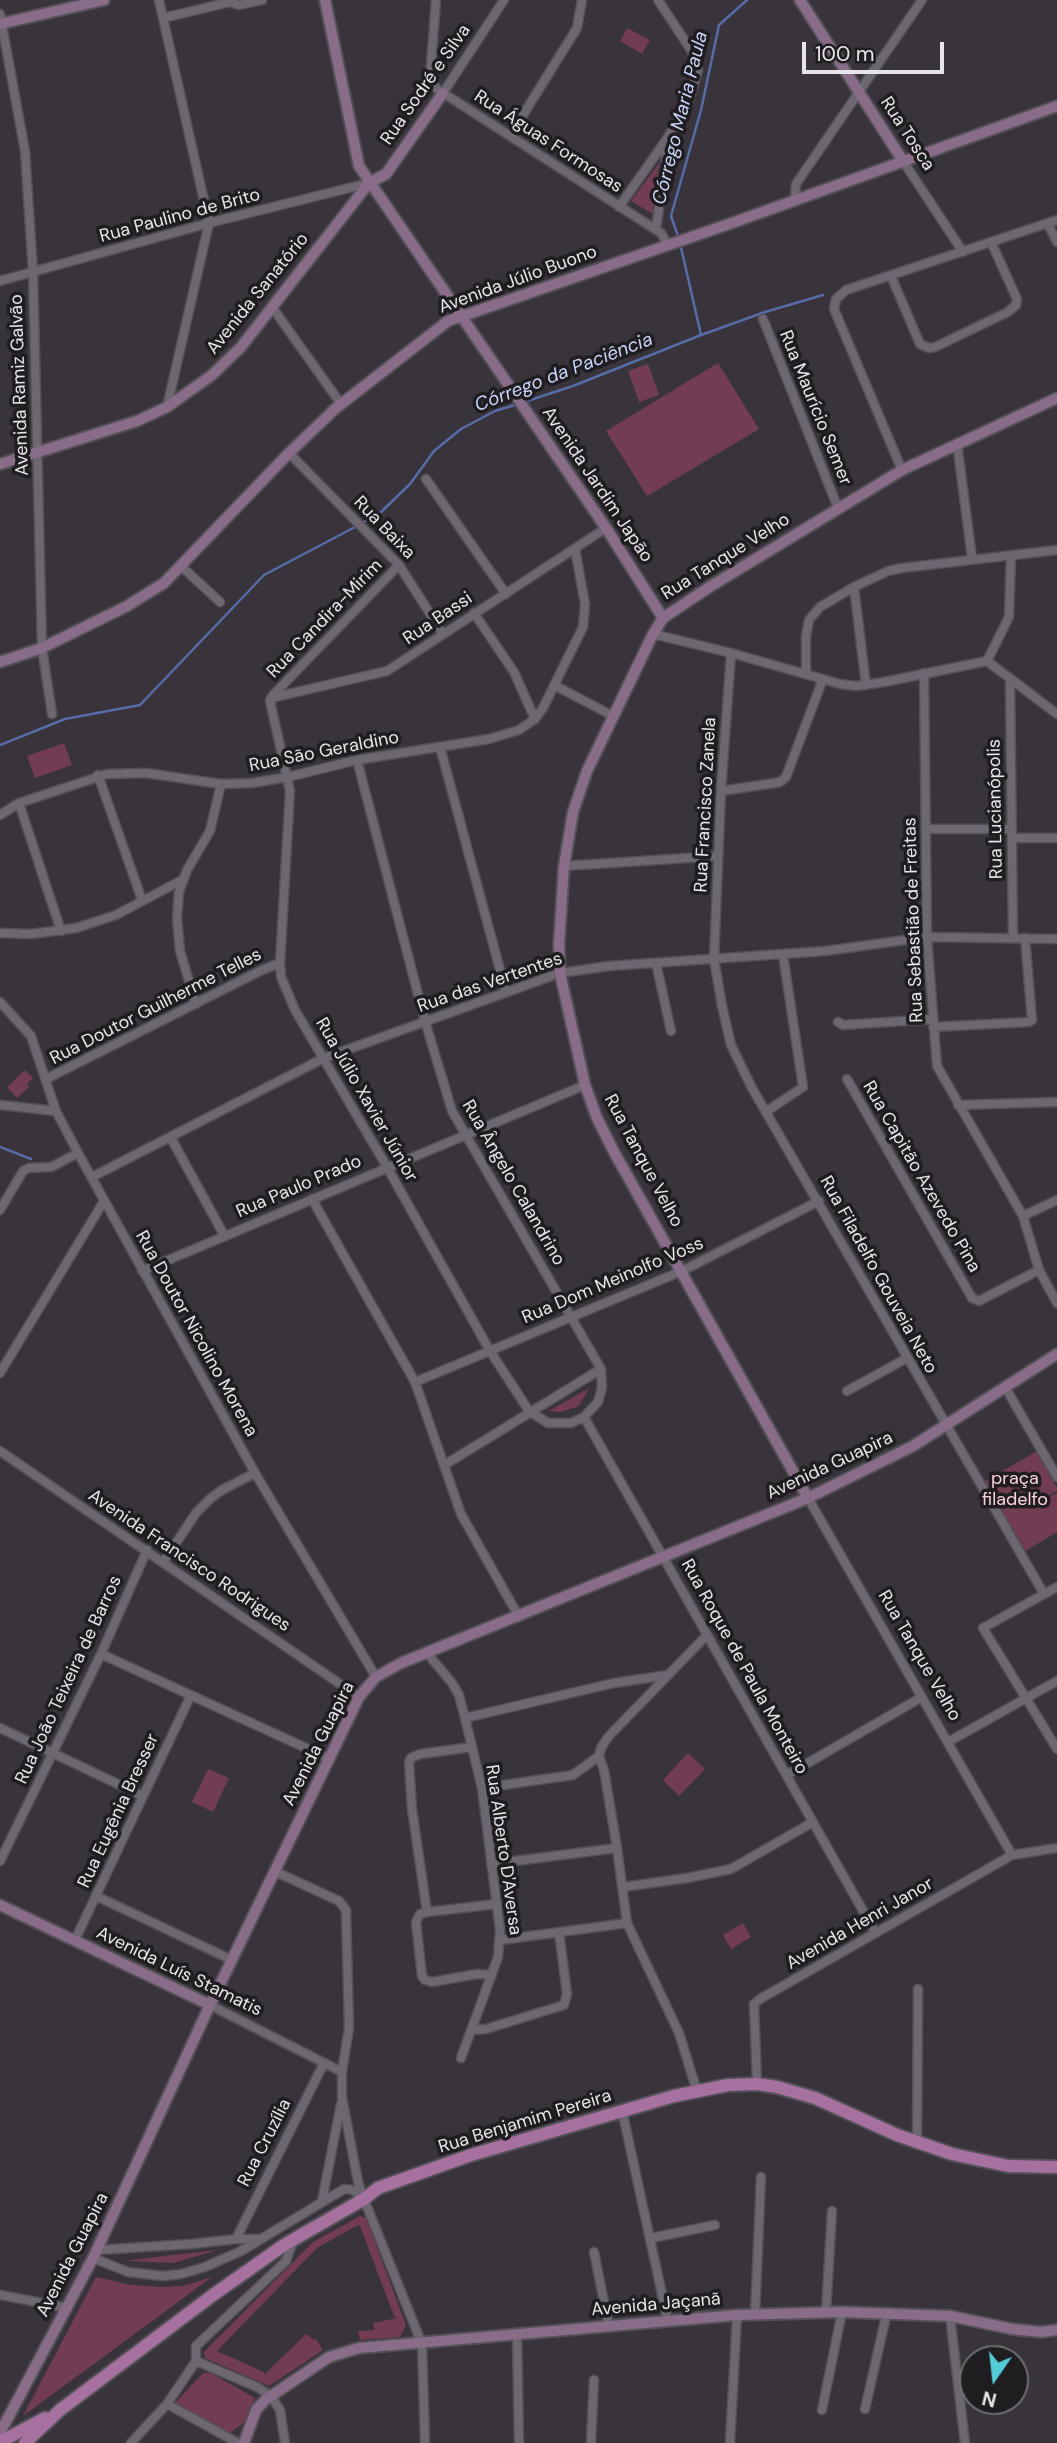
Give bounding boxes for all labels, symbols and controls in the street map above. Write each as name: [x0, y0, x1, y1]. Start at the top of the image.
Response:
street label: Rua Sodré e Silva: [376, 21, 476, 149]
scale bar: [805, 28, 947, 72]
water label: Córrego Maria Paula: [648, 29, 714, 207]
text: 100 m: [815, 40, 875, 68]
street label: Rua Águas Formosas: [470, 86, 626, 198]
street label: Rua Tosca: [875, 93, 939, 175]
street label: Rua Paulino de Brito: [97, 184, 263, 248]
street label: Avenida Sanatório: [202, 229, 314, 359]
street label: Avenida Júlio Buono: [436, 241, 600, 319]
street label: Avenida Ramiz Galvão: [6, 294, 34, 476]
street label: Rua Maurício Semer: [774, 327, 856, 489]
water label: Córrego da Paciência: [472, 329, 656, 417]
street label: Avenida Jardim Japão: [537, 403, 657, 567]
street label: Rua Baixa: [349, 492, 419, 564]
street label: Rua Tanque Velho: [658, 509, 794, 605]
street label: Rua Candira-Mirim: [263, 555, 387, 683]
street label: Rua Bassi: [399, 588, 477, 650]
street label: Rua Francisco Zanela: [691, 717, 721, 893]
street label: Rua São Geraldino: [247, 727, 401, 777]
street label: Rua Lucianópolis: [984, 739, 1008, 879]
street label: Rua Sebastião de Freitas: [900, 817, 928, 1023]
street label: Rua Doutor Guilherme Telles: [47, 944, 265, 1070]
street label: Rua das Vertentes: [415, 948, 565, 1018]
street label: Rua Júlio Xavier Júnior: [310, 1014, 422, 1186]
street label: Rua Capitão Azevedo Pina: [857, 1078, 985, 1276]
street label: Rua Tanque Velho: [599, 1091, 687, 1231]
street label: Rua Ângelo Calandrino: [457, 1096, 569, 1270]
street label: Rua Paulo Prado: [233, 1151, 365, 1223]
street label: Rua Filadelfo Gouveia Neto: [815, 1172, 941, 1378]
street label: Rua Doutor Nicolino Morena: [130, 1227, 262, 1441]
street label: Rua Dom Meinolfo Voss: [519, 1233, 707, 1329]
street label: Avenida Guapira: [764, 1427, 896, 1505]
park label: praça filadelfo: [982, 1468, 1048, 1510]
street label: Avenida Francisco Rodrigues: [84, 1485, 294, 1637]
street label: Rua Roque de Paula Monteiro: [676, 1556, 812, 1778]
street label: Rua João Teixeira de Barros: [11, 1572, 127, 1788]
street label: Rua Tanque Velho: [873, 1587, 965, 1725]
street label: Avenida Guapira: [278, 1678, 360, 1810]
street label: Rua Eugênia Bresser: [74, 1731, 164, 1891]
street label: Rua Alberto D'Aversa: [480, 1763, 526, 1937]
street label: Avenida Henri Janor: [783, 1873, 937, 1975]
street label: Avenida Luís Stamatis: [93, 1922, 265, 2022]
street label: Rua Benjamim Pereira: [436, 2085, 614, 2159]
street label: Rua Cruzília: [234, 2095, 296, 2191]
street label: Avenida Guapira: [32, 2189, 114, 2321]
street label: Avenida Jaçanã: [590, 2289, 722, 2321]
north arrow: [959, 2345, 1029, 2415]
text: N: [980, 2385, 999, 2413]

